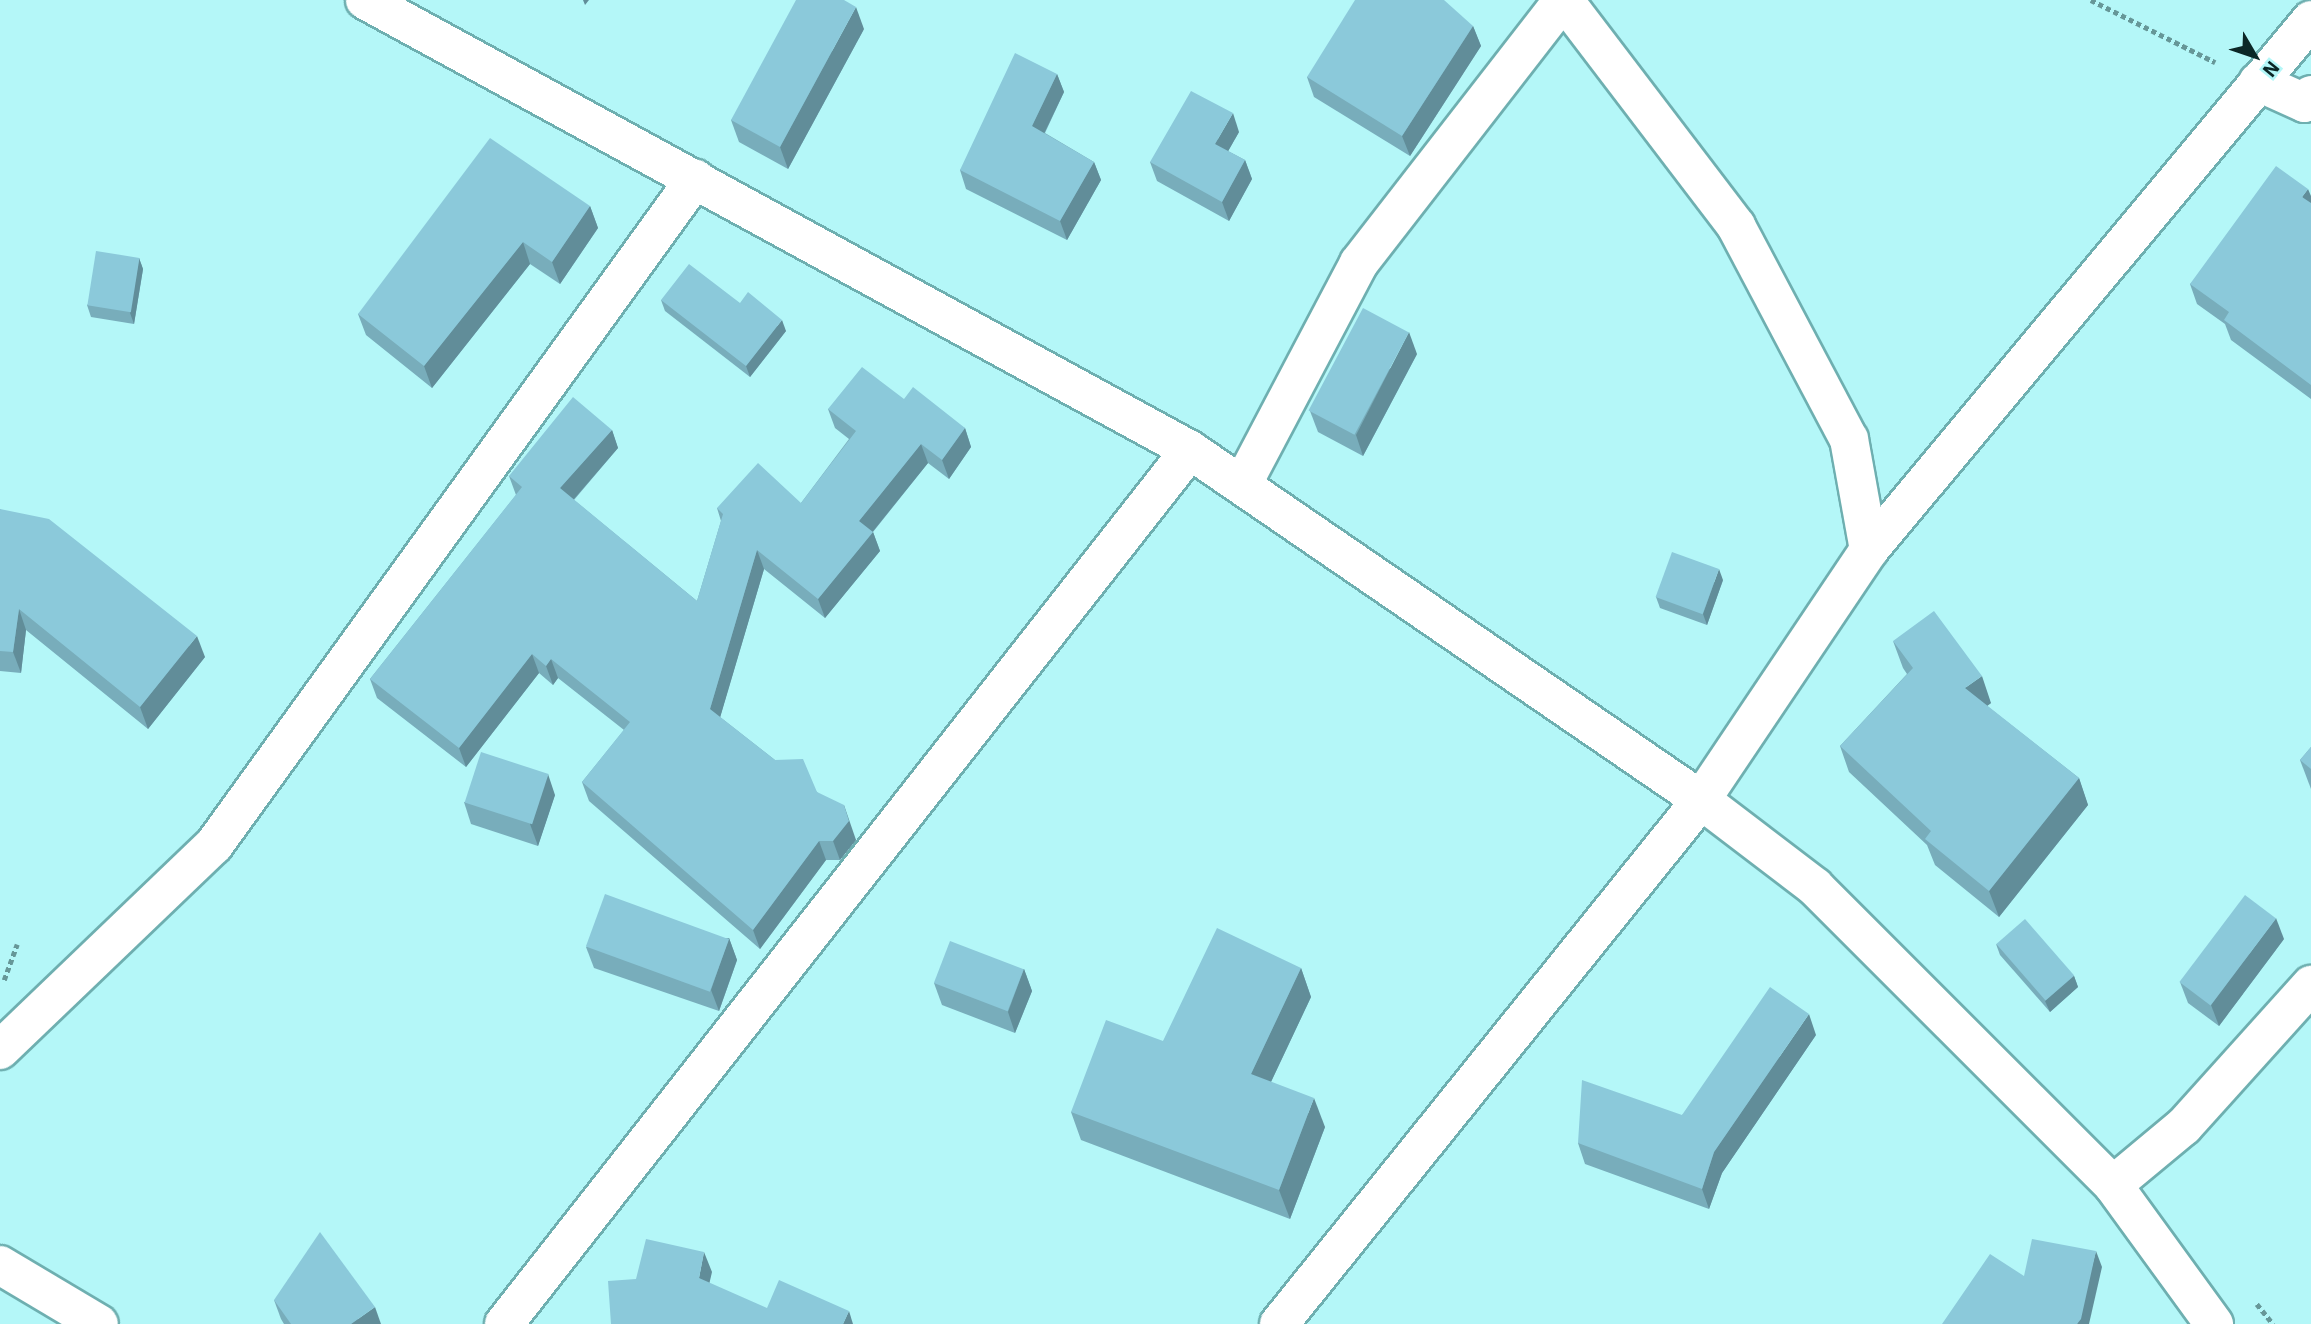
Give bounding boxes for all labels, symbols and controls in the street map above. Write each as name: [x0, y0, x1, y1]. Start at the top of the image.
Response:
north arrow: [2220, 21, 2290, 91]
text: N: [2258, 56, 2285, 82]

